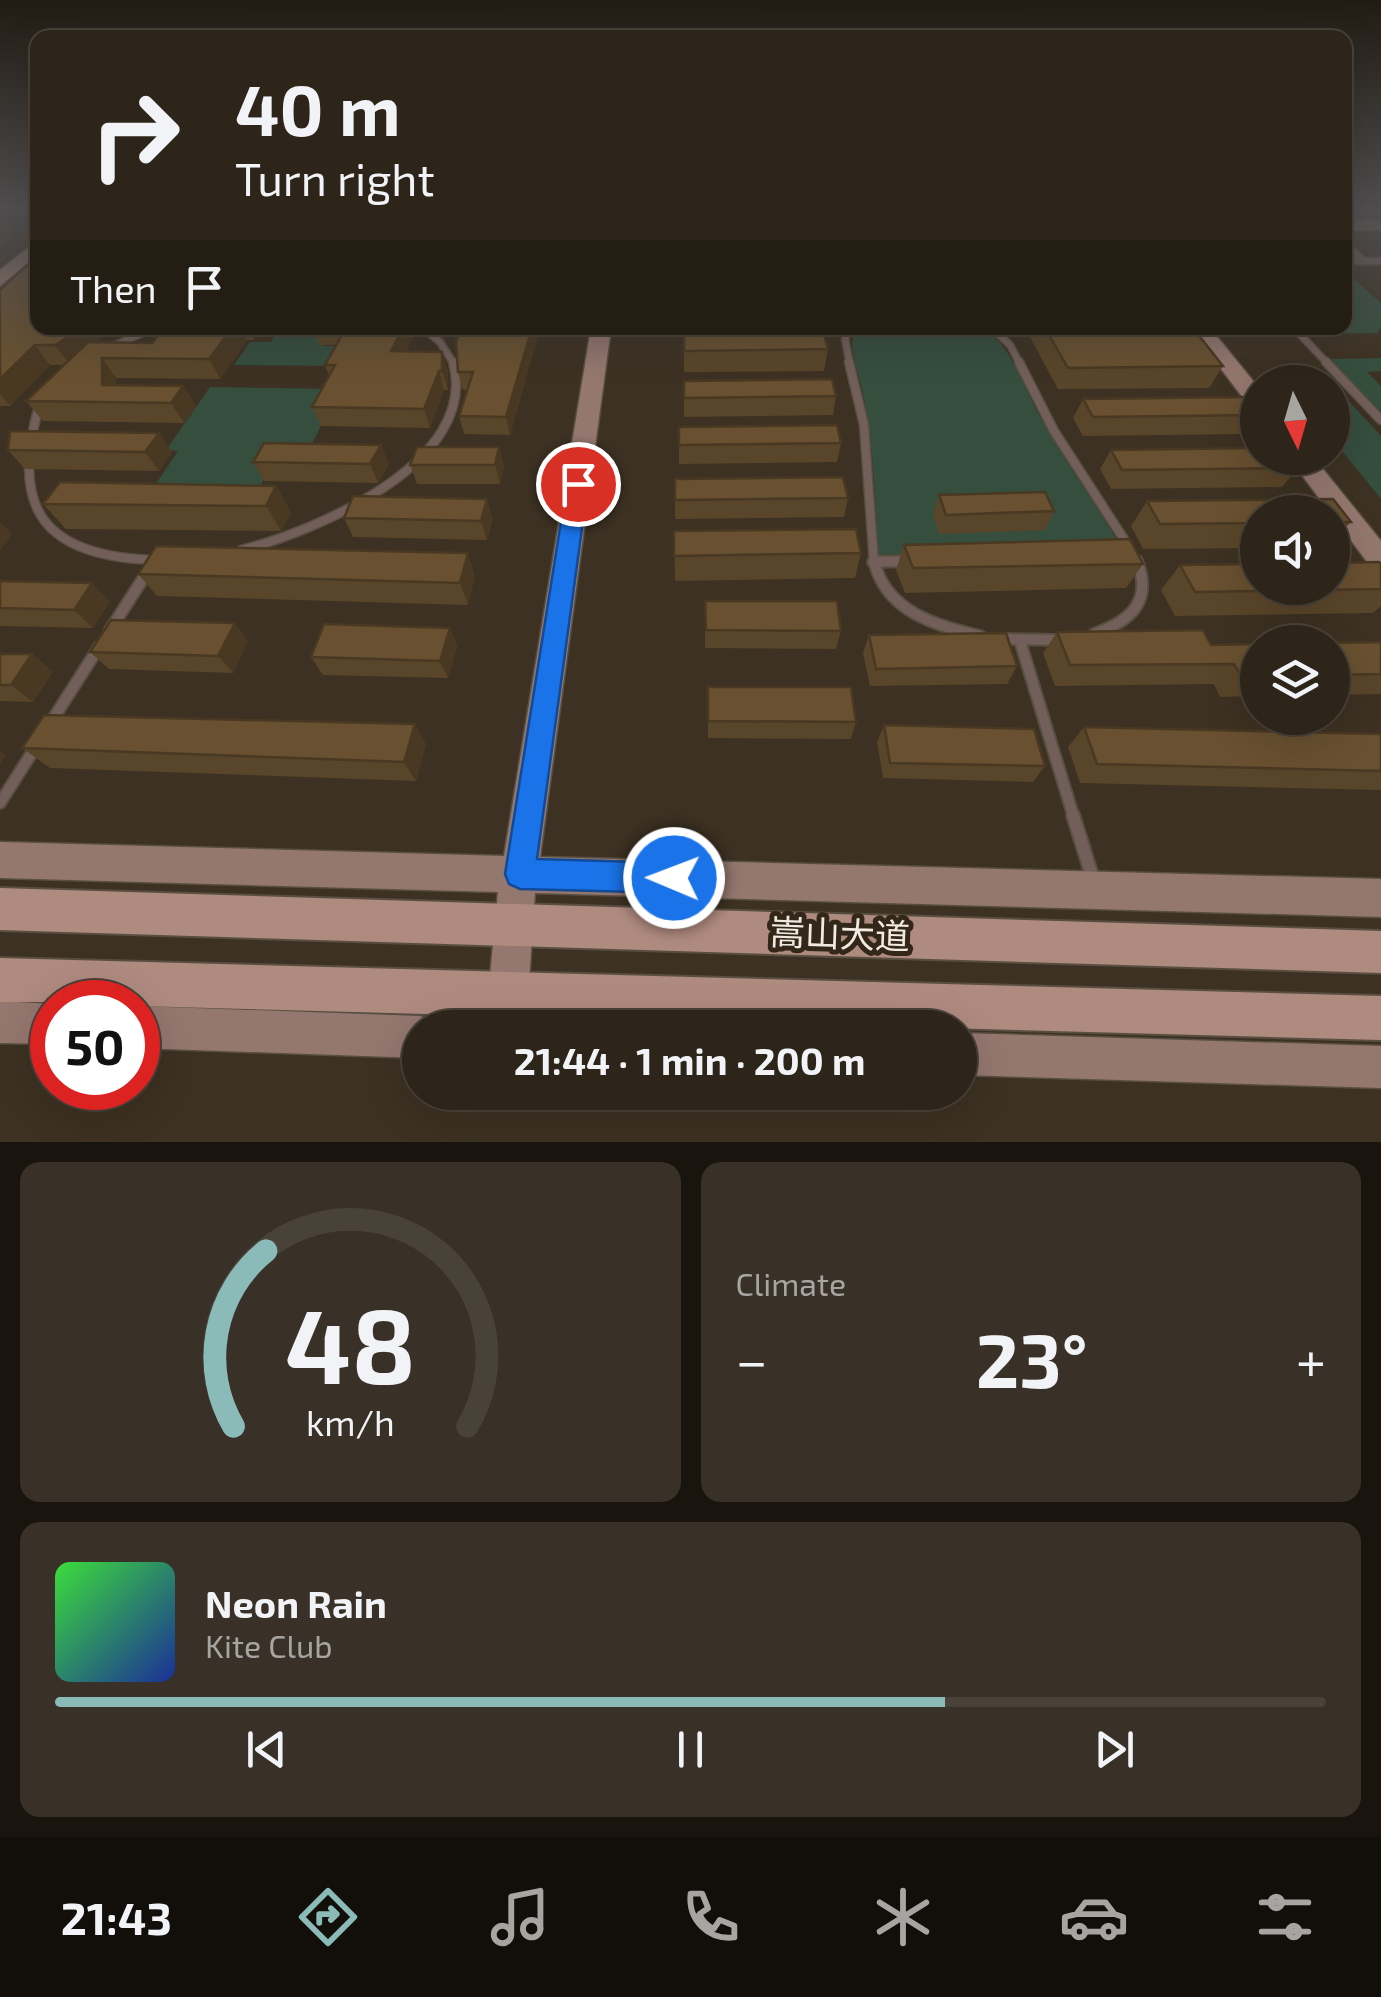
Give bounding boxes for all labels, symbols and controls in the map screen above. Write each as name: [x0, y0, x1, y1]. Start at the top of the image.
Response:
text: 40 m: [235, 66, 401, 150]
icon: right: [70, 70, 200, 200]
text: Turn right: [235, 151, 435, 205]
icon: arrive: [177, 260, 232, 315]
text: Then: [70, 265, 157, 311]
north arrow: [1240, 365, 1350, 475]
map controls: [1240, 365, 1350, 735]
pin: [536, 442, 621, 527]
icon: arrive: [551, 457, 606, 512]
button: sound: [1240, 495, 1350, 605]
button: layers: [1240, 625, 1350, 735]
position arrow: [622, 826, 726, 930]
street label: 嵩山大道: [769, 910, 911, 956]
speed limit sign: 50: [30, 980, 160, 1110]
text: 21:44 · 1 min · 200 m: [514, 1037, 865, 1083]
text: Climate: [736, 1264, 846, 1302]
text: 48: [285, 1280, 416, 1405]
text: 23°: [976, 1313, 1088, 1403]
text: −: [736, 1326, 768, 1392]
text: +: [1296, 1326, 1326, 1392]
text: km/h: [306, 1400, 395, 1443]
text: Neon Rain: [205, 1580, 387, 1626]
text: Kite Club: [205, 1626, 333, 1664]
icon: previous: [239, 1722, 294, 1777]
icon: pause: [663, 1722, 718, 1777]
icon: next: [1087, 1722, 1142, 1777]
icon: directions: [293, 1882, 363, 1952]
icon: music: [485, 1882, 555, 1952]
icon: phone: [676, 1882, 746, 1952]
icon: climate: [868, 1882, 938, 1952]
icon: car: [1059, 1882, 1129, 1952]
icon: filters: [1250, 1882, 1320, 1952]
text: 21:43: [61, 1890, 172, 1944]

